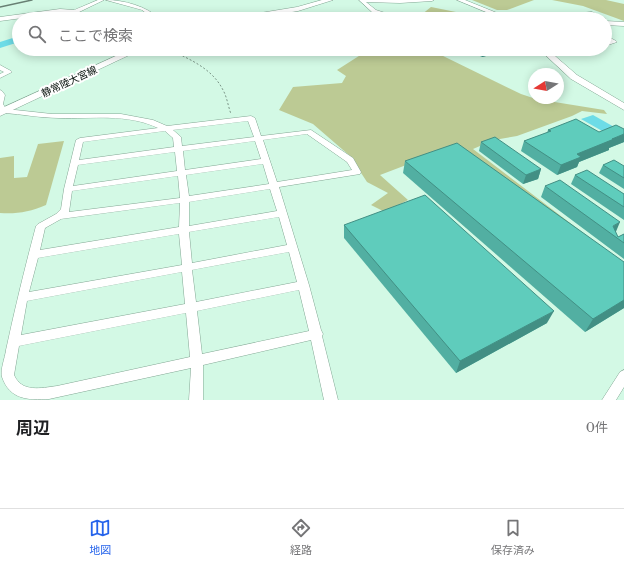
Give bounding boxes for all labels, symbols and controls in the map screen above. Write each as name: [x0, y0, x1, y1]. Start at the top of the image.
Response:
search box: [12, 12, 612, 56]
icon: search: [26, 23, 48, 45]
text: ここで検索: [58, 26, 133, 45]
street label: 静常陸大宮線: [39, 63, 99, 100]
north arrow: [528, 68, 564, 104]
text: 周辺: [16, 418, 50, 439]
text: 0件: [586, 419, 608, 436]
tab: 地図: [89, 517, 111, 557]
tab: 経路: [290, 517, 312, 557]
tab: 保存済み: [491, 517, 535, 557]

